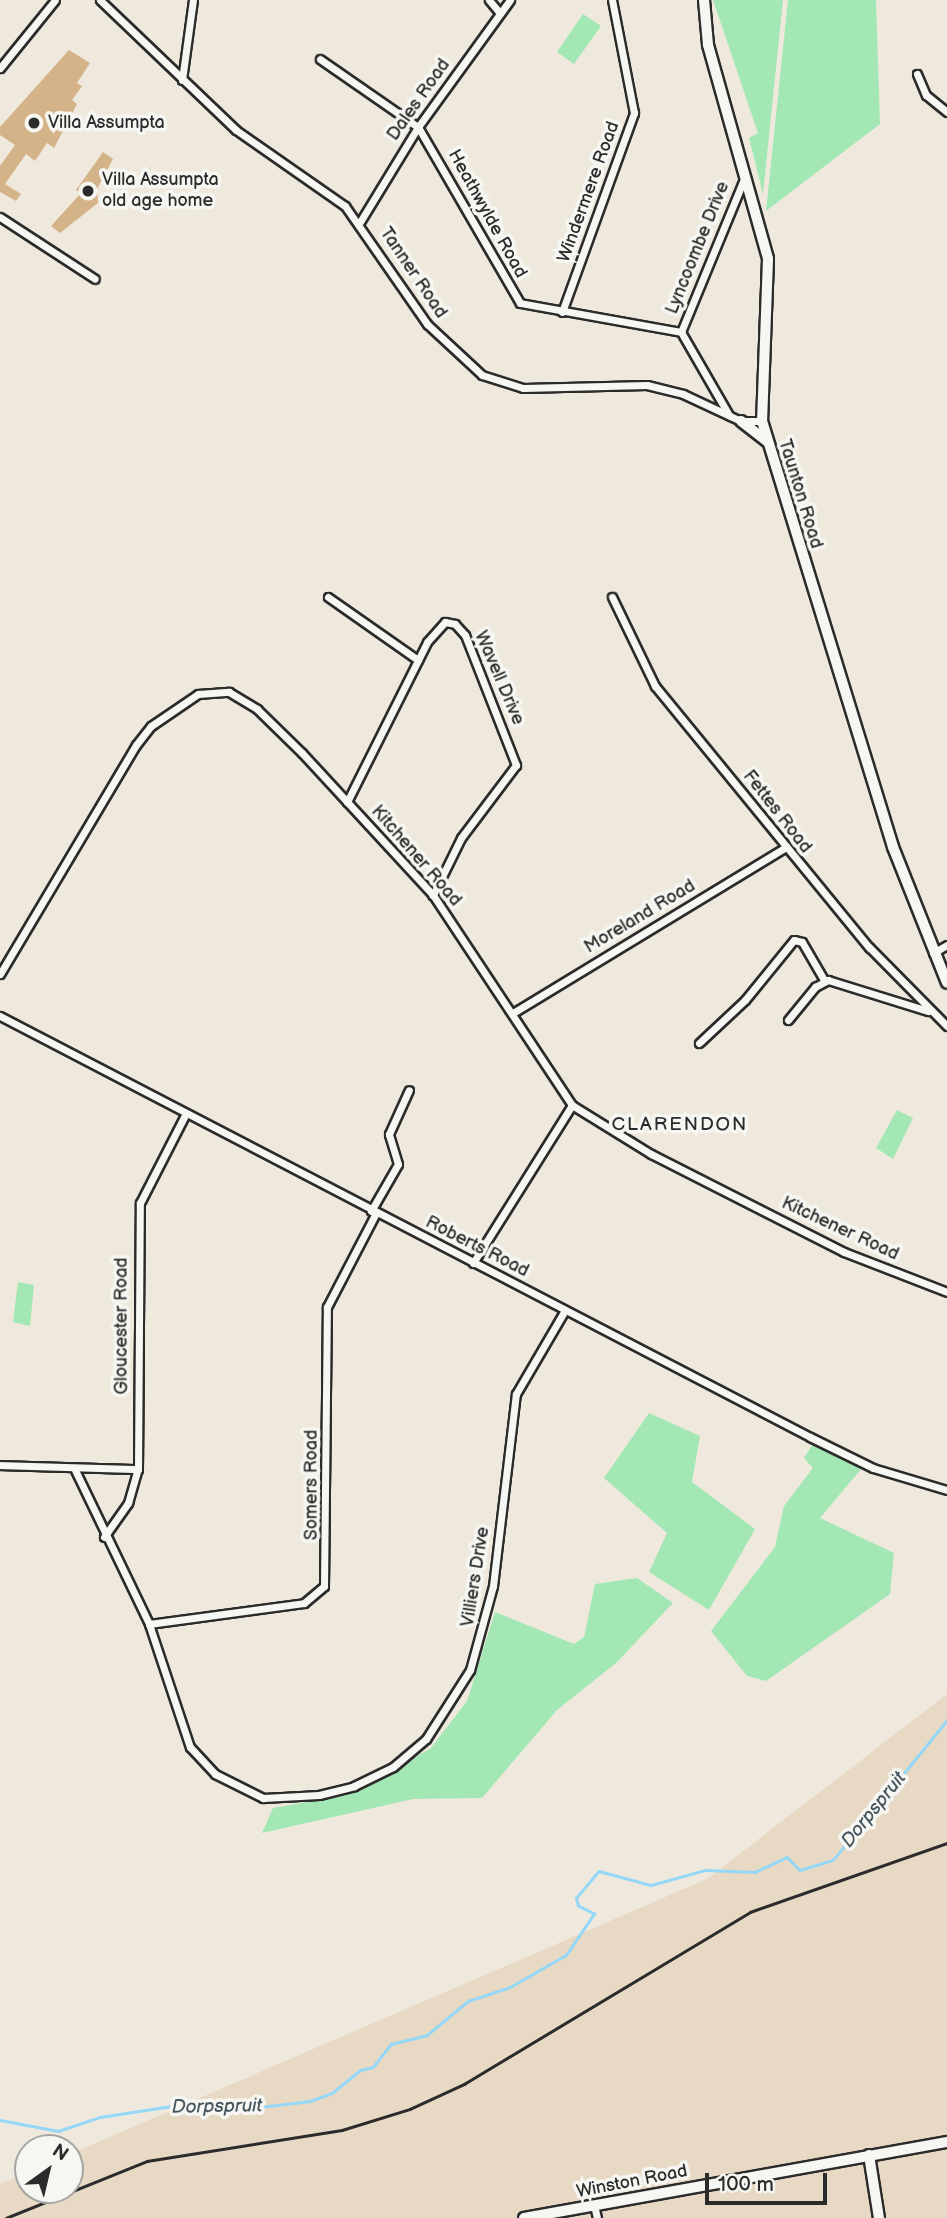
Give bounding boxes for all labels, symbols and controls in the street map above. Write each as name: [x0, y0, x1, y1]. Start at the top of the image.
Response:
street label: Dales Road: [383, 55, 455, 145]
place label: Villa Assumpta: [48, 112, 165, 134]
marker: Villa Assumpta: [26, 115, 42, 131]
street label: Windermere Road: [554, 119, 624, 265]
street label: Heathwylde Road: [443, 146, 531, 282]
place label: Villa Assumpta old age home: [102, 170, 219, 212]
street label: Lyncoombe Drive: [662, 179, 734, 317]
marker: Villa Assumpta old age home: [80, 183, 96, 199]
street label: Tanner Road: [375, 223, 451, 323]
street label: Taunton Road: [773, 437, 827, 551]
street label: Wavell Drive: [470, 628, 528, 728]
street label: Fettes Road: [738, 766, 816, 858]
street label: Kitchener Road: [366, 801, 466, 911]
street label: Moreland Road: [581, 875, 699, 959]
district label: CLARENDON: [613, 1114, 747, 1136]
street label: Kitchener Road: [778, 1192, 902, 1266]
street label: Roberts Road: [422, 1212, 532, 1282]
street label: Gloucester Road: [111, 1257, 133, 1395]
street label: Somers Road: [301, 1430, 323, 1540]
street label: Villiers Drive: [457, 1526, 495, 1628]
water label: Dorpspruit: [837, 1768, 911, 1852]
water label: Dorpspruit: [172, 2095, 262, 2119]
north arrow: [14, 2134, 84, 2204]
text: N: [48, 2139, 72, 2166]
scale bar: [709, 2158, 832, 2202]
street label: Winston Road: [575, 2161, 689, 2203]
text: 100 m: [718, 2172, 774, 2197]

